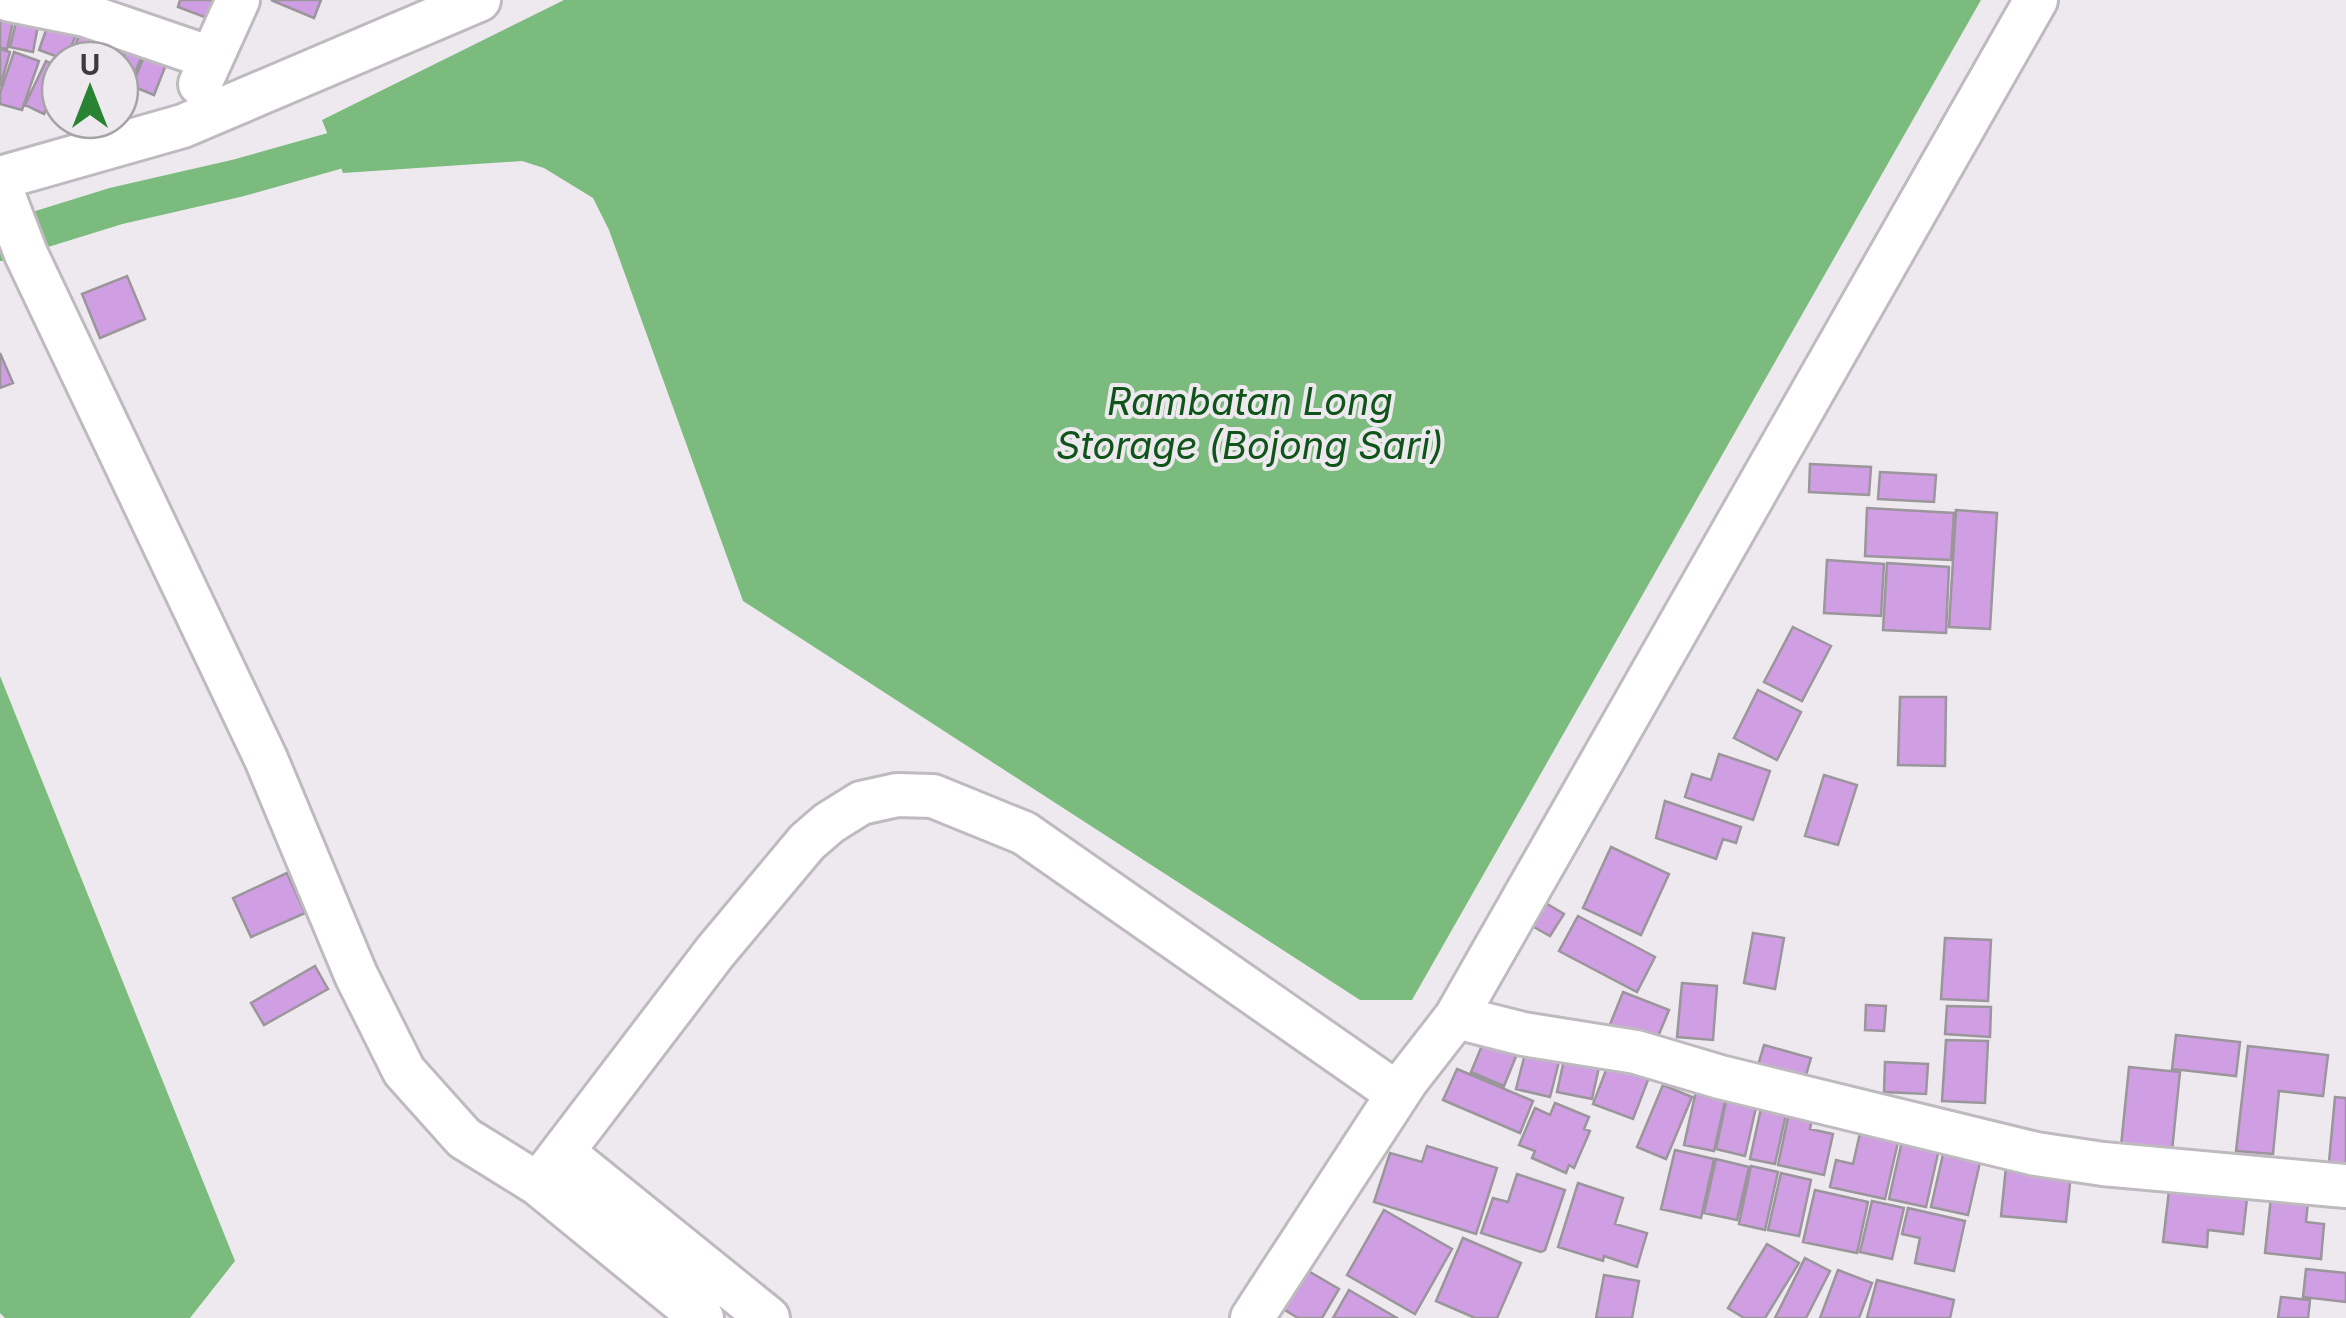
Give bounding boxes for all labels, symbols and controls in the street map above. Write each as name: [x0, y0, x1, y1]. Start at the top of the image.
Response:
north arrow: [40, 40, 140, 140]
text: U: [80, 48, 100, 82]
water label: Rambatan Long Storage (Bojong Sari): [1056, 378, 1444, 468]

